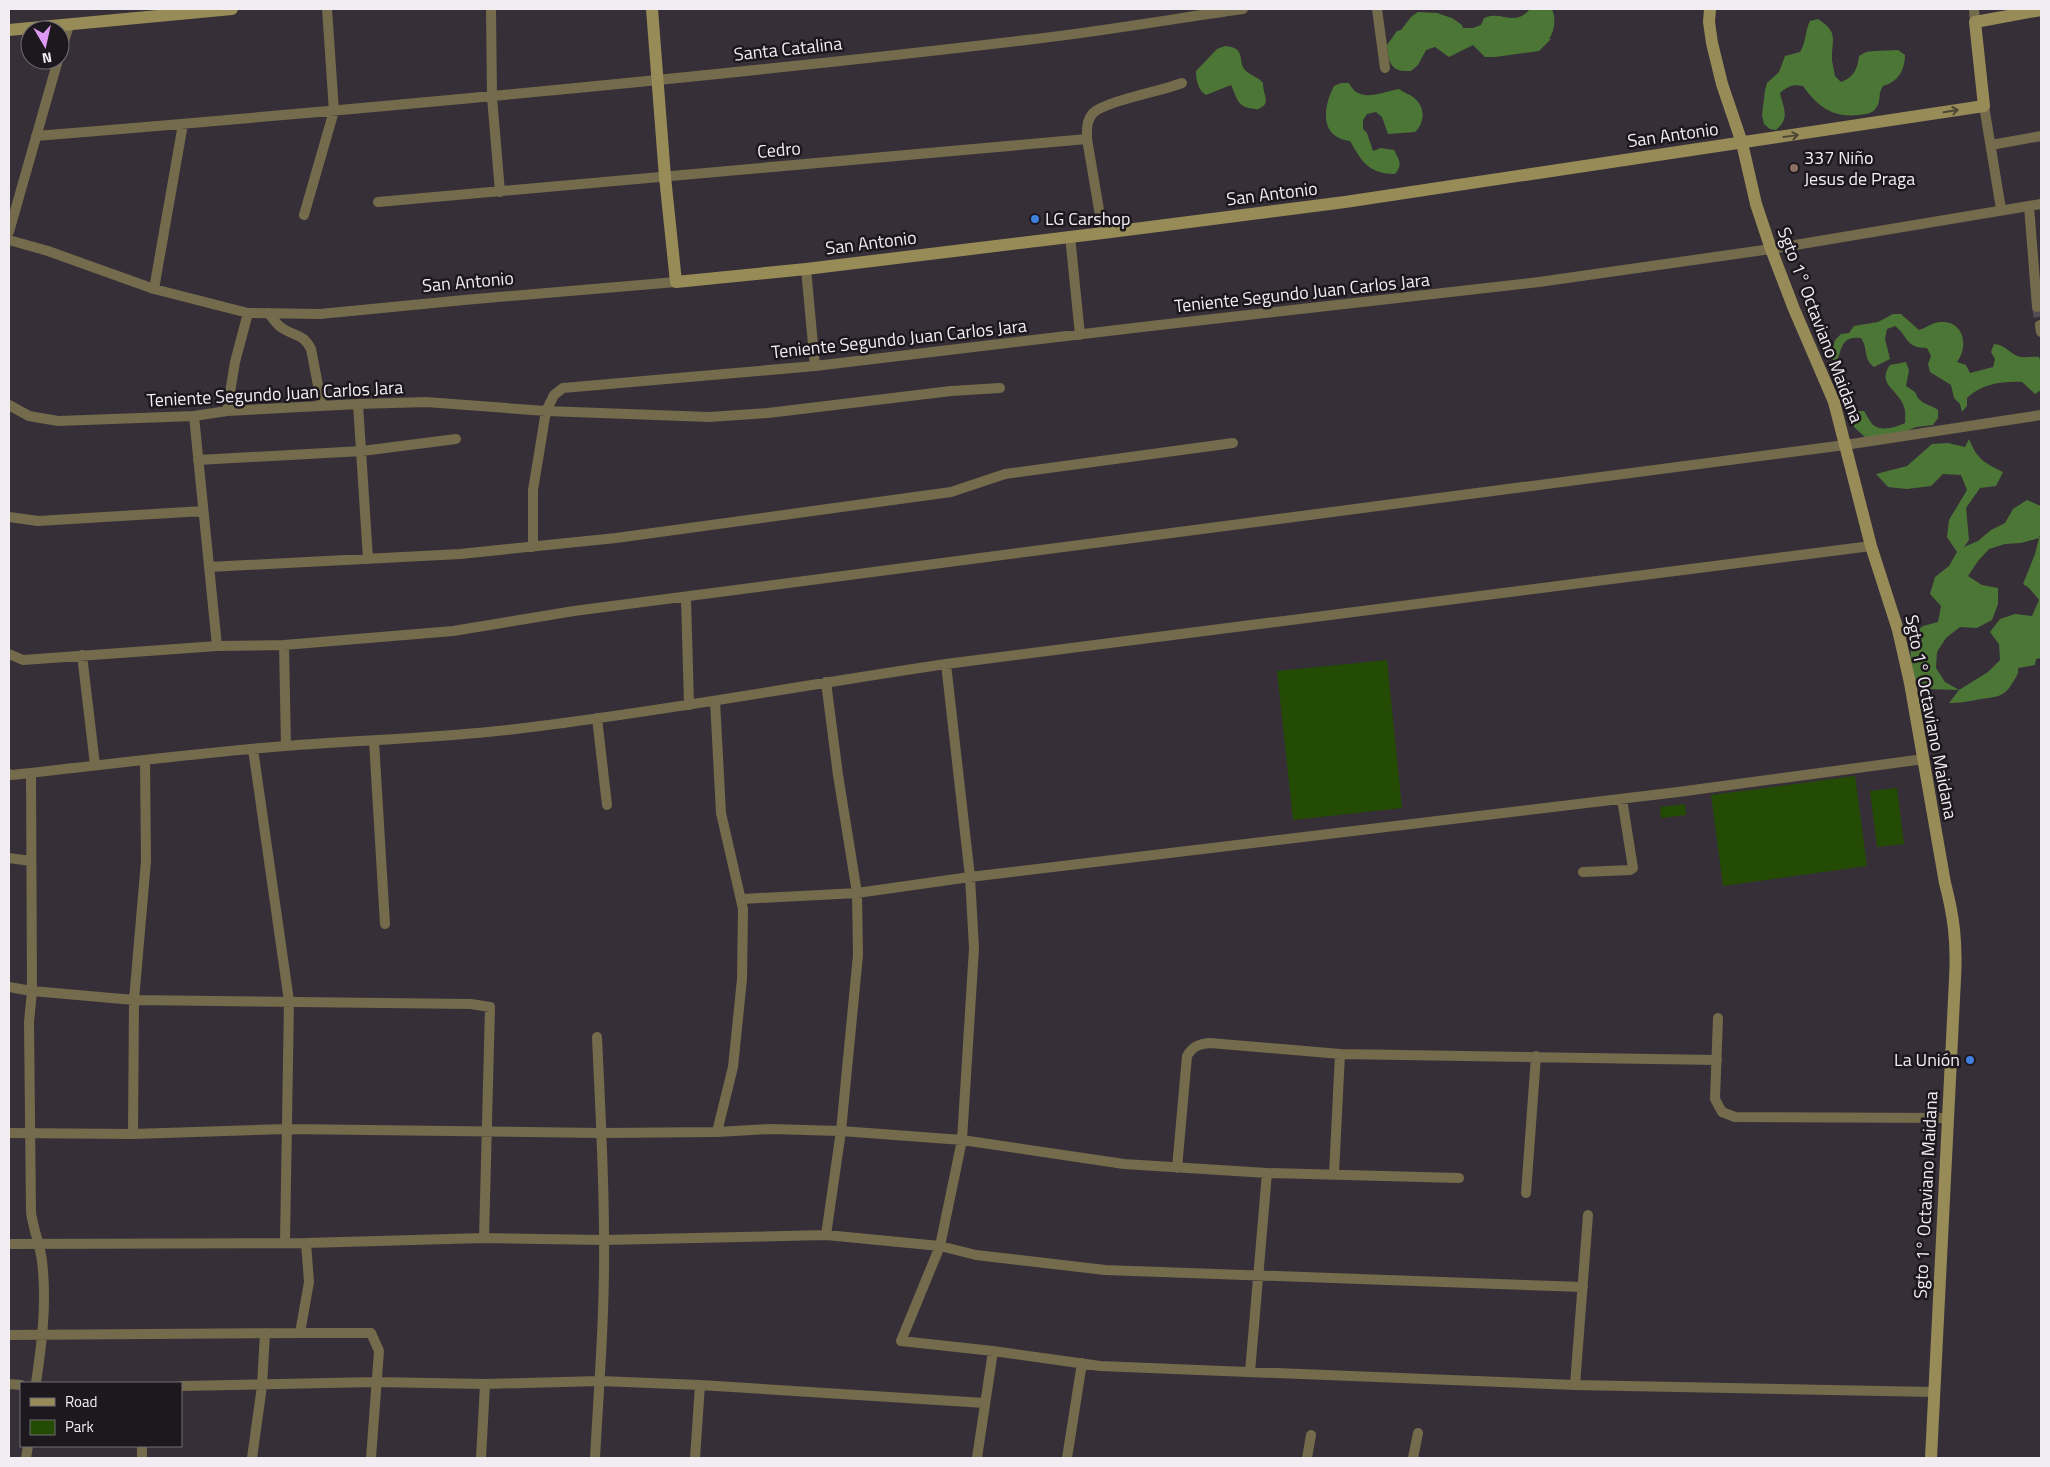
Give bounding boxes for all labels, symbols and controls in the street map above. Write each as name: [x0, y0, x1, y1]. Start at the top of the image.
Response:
north arrow: [20, 20, 70, 70]
street label: Santa Catalina: [733, 29, 843, 68]
text: N: [41, 47, 54, 69]
one-way arrow: [1943, 106, 1959, 116]
street label: San Antonio: [1626, 115, 1720, 154]
one-way arrow: [1782, 131, 1798, 141]
street label: Cedro: [756, 134, 802, 165]
place label: 337 Niño Jesus de Praga: [1804, 144, 1915, 192]
marker: 337 Niño Jesus de Praga: [1788, 162, 1800, 174]
street label: San Antonio: [1225, 175, 1319, 212]
place label: LG Carshop: [1045, 205, 1130, 232]
marker: LG Carshop: [1029, 213, 1041, 225]
street label: Sgto 1° Octaviano Maidana: [1771, 223, 1870, 427]
street label: San Antonio: [824, 224, 918, 261]
street label: San Antonio: [421, 264, 515, 299]
street label: Teniente Segundo Juan Carlos Jara: [1173, 266, 1431, 319]
street label: Teniente Segundo Juan Carlos Jara: [770, 312, 1028, 365]
street label: Teniente Segundo Juan Carlos Jara: [146, 373, 404, 414]
street label: Sgto 1° Octaviano Maidana: [1898, 612, 1965, 821]
place label: La Unión: [1894, 1046, 1960, 1073]
marker: La Unión: [1964, 1054, 1976, 1066]
street label: Sgto 1° Octaviano Maidana: [1907, 1091, 1944, 1299]
legend: [20, 1382, 182, 1447]
text: Road: [65, 1390, 97, 1413]
text: Park: [65, 1415, 94, 1438]

